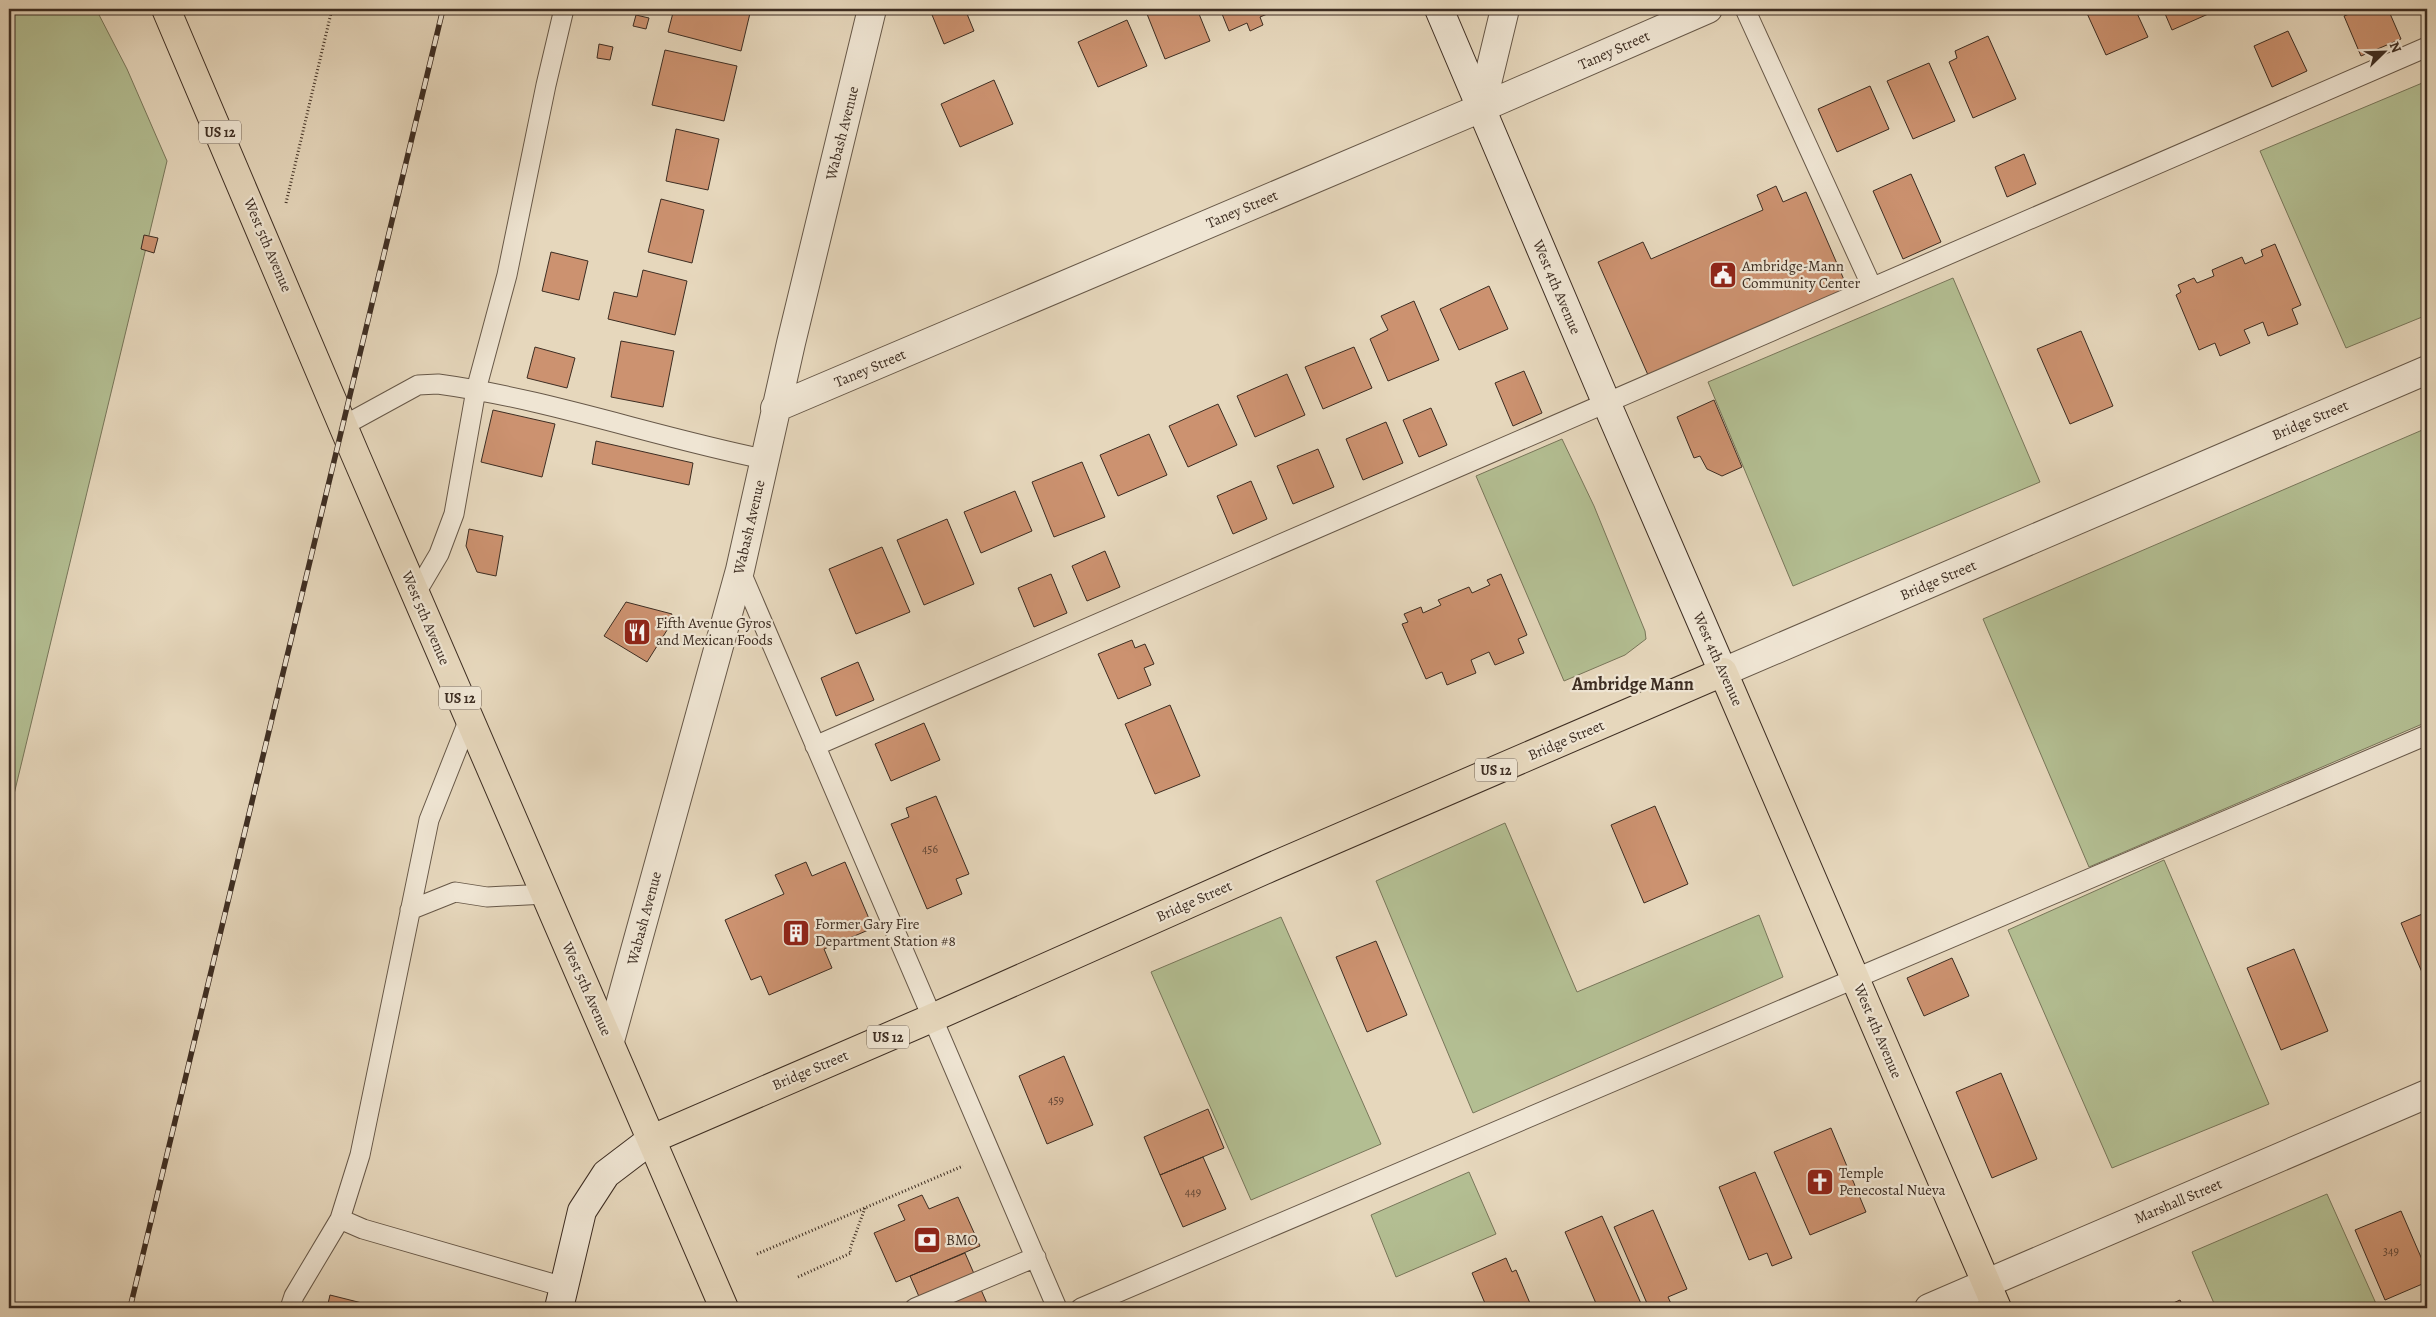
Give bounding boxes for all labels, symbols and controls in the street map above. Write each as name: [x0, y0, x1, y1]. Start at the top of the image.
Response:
street label: Taney Street: [1575, 25, 1653, 75]
north arrow: [2358, 28, 2408, 78]
text: N: [2385, 39, 2406, 56]
street label: Wabash Avenue: [820, 84, 863, 183]
road number: US 12: [199, 120, 241, 144]
street label: Taney Street: [1203, 185, 1281, 233]
street label: West 5th Avenue: [239, 194, 297, 295]
street label: West 4th Avenue: [1528, 236, 1586, 338]
place label: Ambridge-Mann Community Center: [1741, 256, 1860, 293]
public building icon: Ambridge-Mann Community Center: [1708, 260, 1738, 290]
street label: Taney Street: [831, 344, 909, 392]
street label: Bridge Street: [2269, 395, 2351, 445]
street label: Wabash Avenue: [728, 478, 770, 577]
street label: Bridge Street: [1897, 555, 1979, 605]
street label: West 5th Avenue: [397, 567, 455, 668]
street label: West 4th Avenue: [1688, 608, 1748, 709]
place label: Fifth Avenue Gyros and Mexican Foods: [656, 613, 773, 650]
restaurant icon: Fifth Avenue Gyros and Mexican Foods: [622, 617, 652, 647]
district label: Ambridge Mann: [1571, 672, 1694, 696]
road number: US 12: [439, 686, 481, 710]
street label: Bridge Street: [1525, 715, 1607, 765]
road number: US 12: [1475, 758, 1517, 782]
house number: 456: [922, 841, 939, 857]
street label: Wabash Avenue: [622, 869, 666, 968]
street label: Bridge Street: [1153, 875, 1235, 927]
place label: Former Gary Fire Department Station #8: [815, 914, 956, 951]
building icon: Former Gary Fire Department Station #8: [781, 918, 811, 948]
street label: West 5th Avenue: [557, 938, 617, 1039]
street label: West 4th Avenue: [1849, 980, 1907, 1082]
road number: US 12: [867, 1026, 909, 1048]
street label: Bridge Street: [769, 1045, 851, 1095]
house number: 459: [1048, 1092, 1064, 1108]
place label: Temple Penecostal Nueva: [1839, 1163, 1946, 1200]
church icon: Temple Penecostal Nueva: [1805, 1167, 1835, 1197]
street label: Marshall Street: [2131, 1174, 2225, 1228]
house number: 449: [1185, 1184, 1201, 1200]
bank icon: BMO: [912, 1225, 942, 1255]
place label: BMO: [946, 1230, 978, 1250]
house number: 349: [2383, 1243, 2399, 1259]

